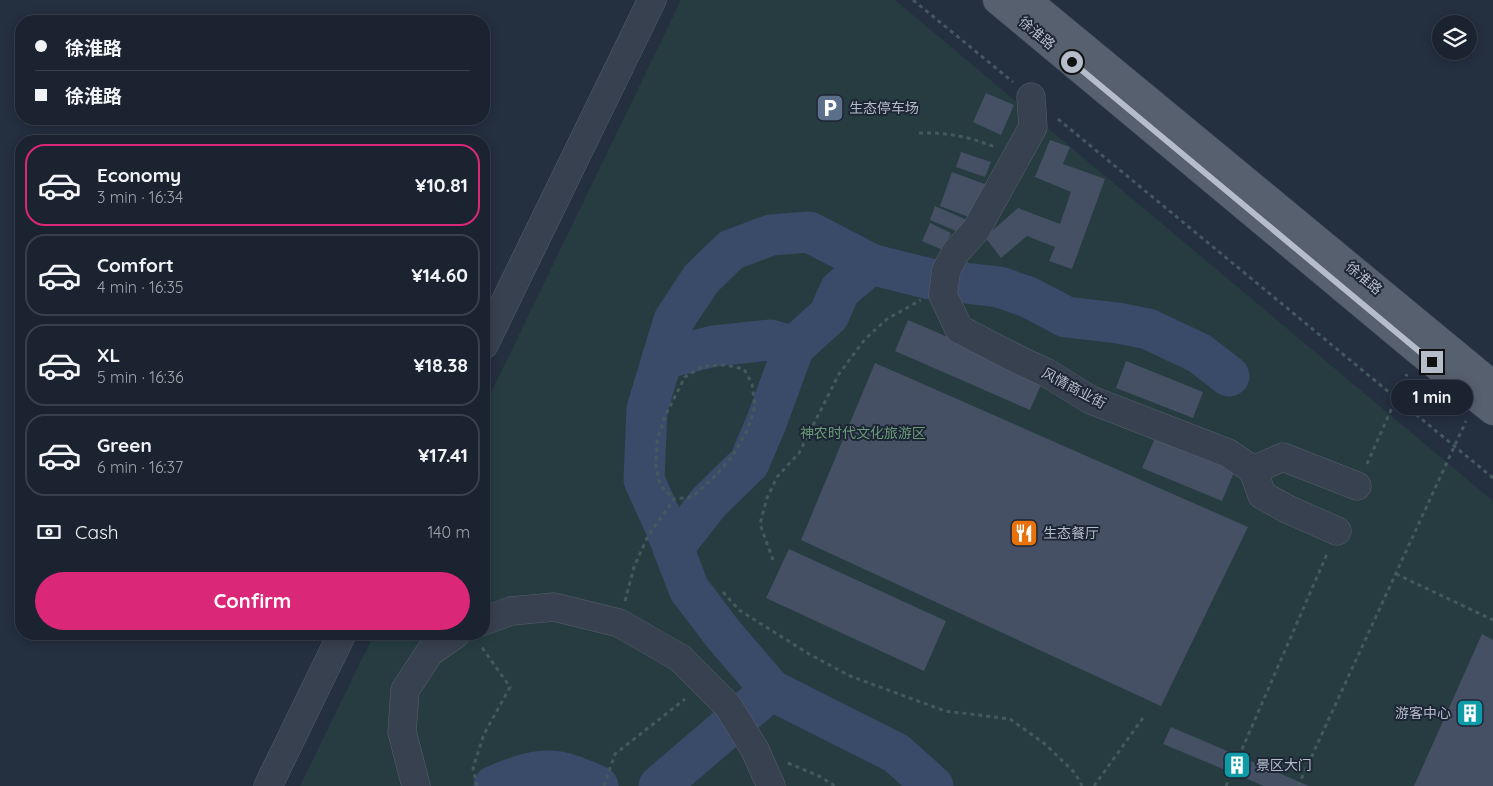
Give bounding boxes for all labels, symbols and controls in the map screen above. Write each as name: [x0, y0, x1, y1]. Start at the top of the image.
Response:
street label: 徐淮路: [1015, 13, 1059, 53]
map controls: [1432, 15, 1477, 60]
button: layers: [1432, 15, 1477, 60]
text: 徐淮路: [65, 36, 122, 60]
route start: [1061, 51, 1083, 73]
text: 徐淮路: [65, 84, 122, 108]
parking icon: 生态停车场: [815, 93, 845, 123]
place label: 生态停车场: [849, 99, 919, 117]
icon: car: [37, 163, 82, 208]
text: Economy: [97, 163, 181, 187]
text: ¥10.81: [415, 173, 468, 197]
text: 3 min · 16:34: [97, 187, 183, 207]
icon: car: [37, 253, 82, 298]
text: Comfort: [97, 253, 174, 277]
street label: 徐淮路: [1342, 258, 1386, 298]
text: ¥14.60: [411, 263, 468, 287]
text: 4 min · 16:35: [97, 277, 184, 297]
icon: car: [37, 343, 82, 388]
text: XL: [97, 343, 120, 367]
route end: [1421, 351, 1443, 373]
text: ¥18.38: [414, 353, 468, 377]
street label: 风情商业街: [1039, 364, 1109, 412]
text: 5 min · 16:36: [97, 367, 184, 387]
callout: 1 min: [1391, 380, 1473, 414]
text: 1 min: [1413, 387, 1451, 407]
park label: 神农时代文化旅游区: [800, 424, 926, 442]
icon: car: [37, 433, 82, 478]
text: Green: [97, 433, 152, 457]
text: ¥17.41: [418, 443, 468, 467]
text: 6 min · 16:37: [97, 457, 183, 477]
icon: cash: [35, 518, 63, 546]
restaurant icon: 生态餐厅: [1009, 518, 1039, 548]
text: Cash: [75, 520, 119, 544]
text: 140 m: [427, 522, 470, 542]
place label: 生态餐厅: [1043, 524, 1099, 542]
button: Confirm: [35, 572, 470, 630]
building icon: 游客中心: [1455, 698, 1485, 728]
place label: 游客中心: [1395, 704, 1451, 722]
building icon: 景区大门: [1222, 750, 1252, 780]
place label: 景区大门: [1256, 756, 1312, 774]

